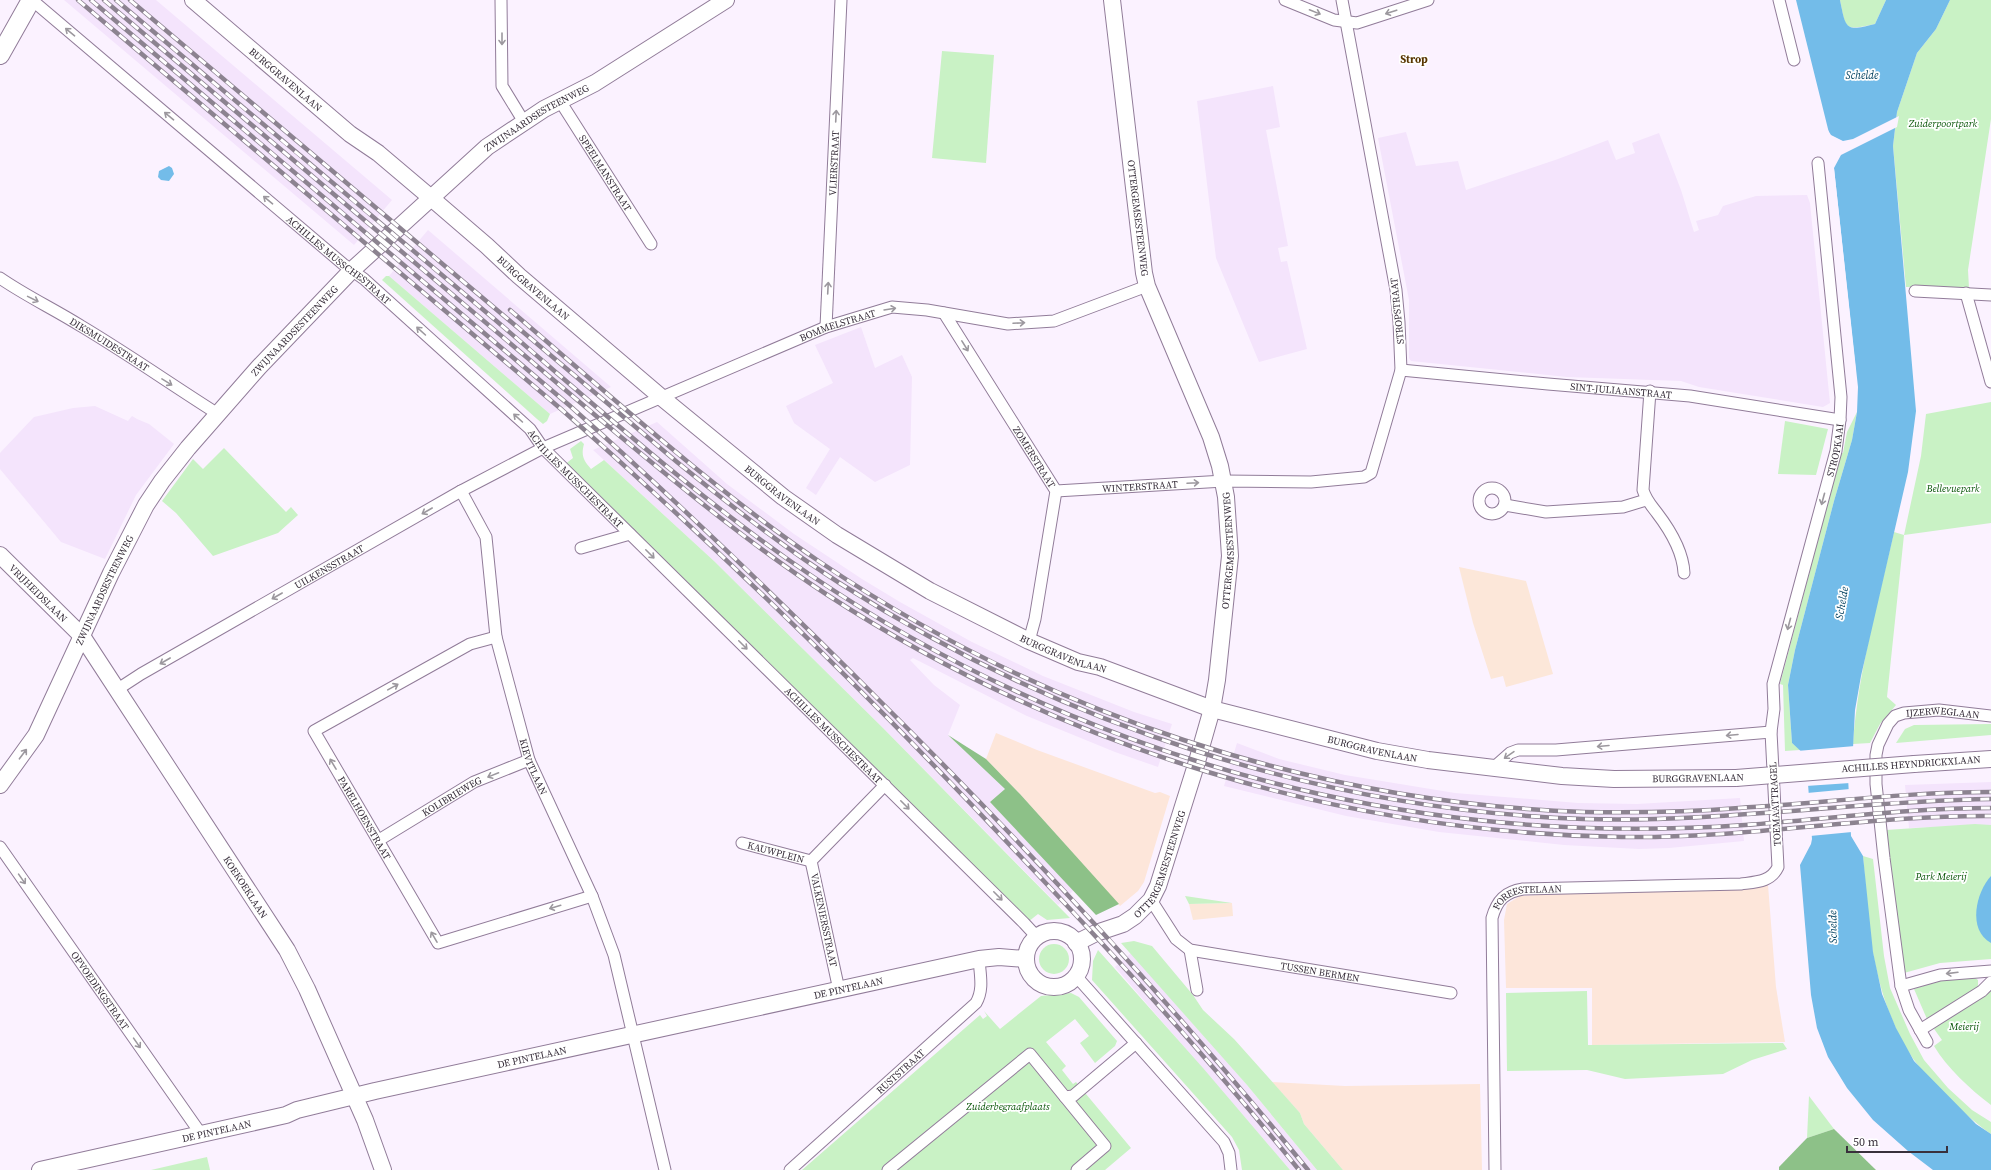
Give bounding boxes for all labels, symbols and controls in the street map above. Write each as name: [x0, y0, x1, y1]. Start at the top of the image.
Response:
one-way arrow: [1309, 9, 1321, 17]
one-way arrow: [1384, 9, 1397, 16]
one-way arrow: [65, 28, 75, 37]
one-way arrow: [498, 32, 506, 45]
street label: BURGGRAVENLAAN: [247, 44, 325, 114]
district label: Strop: [1400, 52, 1428, 67]
water label: Schelde: [1845, 68, 1879, 83]
street label: ZWIJNAARDSESTEENWEG: [481, 81, 591, 154]
one-way arrow: [832, 110, 839, 123]
one-way arrow: [164, 112, 174, 121]
park label: Zuiderpoortpark: [1908, 117, 1978, 130]
street label: VLIERSTRAAT: [826, 130, 842, 196]
street label: SPEELMANSTRAAT: [576, 132, 635, 213]
street label: OTTERGEMSESTEENWEG: [1124, 159, 1152, 277]
one-way arrow: [263, 196, 273, 205]
street label: ACHILLES MUSSCHESTRAAT: [284, 212, 394, 307]
street label: BURGGRAVENLAAN: [495, 253, 572, 323]
street label: STROPSTRAAT: [1387, 277, 1407, 345]
street label: ZWIJNAARDSESTEENWEG: [248, 282, 341, 378]
one-way arrow: [824, 282, 831, 295]
one-way arrow: [26, 296, 38, 303]
one-way arrow: [883, 305, 896, 313]
street label: BOMMELSTRAAT: [798, 306, 877, 344]
street label: DIKSMUIDESTRAAT: [67, 314, 152, 374]
one-way arrow: [1012, 320, 1025, 327]
one-way arrow: [417, 327, 427, 336]
one-way arrow: [961, 340, 969, 351]
one-way arrow: [161, 378, 173, 386]
street label: SINT-JULIAANSTRAAT: [1570, 379, 1672, 401]
one-way arrow: [513, 413, 523, 423]
street label: STROPKAAI: [1823, 422, 1846, 478]
street label: ZOMERSTRAAT: [1010, 424, 1059, 490]
street label: ACHILLES MUSSCHESTRAAT: [525, 426, 626, 530]
street label: BURGGRAVENLAAN: [742, 462, 823, 528]
street label: WINTERSTRAAT: [1102, 477, 1178, 495]
one-way arrow: [1186, 479, 1199, 486]
park label: Bellevuepark: [1925, 482, 1980, 495]
street label: OTTERGEMSESTEENWEG: [1218, 491, 1236, 610]
one-way arrow: [1819, 492, 1826, 505]
one-way arrow: [421, 507, 433, 515]
street label: ZWIJNAARDSESTEENWEG: [72, 532, 136, 647]
street label: UILKENSSTRAAT: [292, 541, 366, 592]
one-way arrow: [645, 549, 655, 558]
street label: VRIJHEIDSLAAN: [6, 561, 70, 625]
water label: Schelde: [1832, 585, 1852, 621]
one-way arrow: [271, 593, 283, 601]
one-way arrow: [1785, 617, 1792, 630]
street label: BURGGRAVENLAAN: [1018, 631, 1109, 675]
one-way arrow: [738, 640, 748, 650]
one-way arrow: [159, 657, 171, 665]
one-way arrow: [387, 682, 399, 690]
street label: ACHILLES MUSSCHESTRAAT: [782, 684, 885, 786]
street label: IJZERWEGLAAN: [1905, 703, 1980, 721]
one-way arrow: [1726, 731, 1739, 739]
street label: BURGGRAVENLAAN: [1326, 732, 1418, 765]
street label: KIEVITLAAN: [517, 737, 551, 797]
one-way arrow: [1597, 743, 1610, 750]
one-way arrow: [19, 749, 27, 760]
one-way arrow: [1504, 751, 1515, 759]
street label: ACHILLES HEYNDRICKXLAAN: [1841, 753, 1981, 775]
one-way arrow: [329, 758, 337, 770]
street label: TOEMAATTRAGEL: [1766, 762, 1784, 846]
one-way arrow: [488, 771, 500, 779]
street label: BURGGRAVENLAAN: [1652, 771, 1744, 785]
street label: KOLIBRIEWEG: [419, 773, 483, 819]
street label: PARELHOENSTRAAT: [335, 774, 394, 862]
one-way arrow: [900, 800, 910, 810]
street label: OTTERGEMSESTEENWEG: [1130, 808, 1188, 921]
street label: KAUWPLEIN: [746, 838, 806, 865]
street label: KOEKOEKLAAN: [221, 853, 271, 921]
park label: Park Meierij: [1914, 870, 1967, 883]
street label: VALKENIERSSTRAAT: [808, 872, 840, 968]
one-way arrow: [18, 873, 26, 884]
street label: FOREESTELAAN: [1489, 882, 1562, 912]
one-way arrow: [993, 891, 1003, 901]
one-way arrow: [549, 904, 562, 911]
water label: Schelde: [1825, 910, 1841, 944]
one-way arrow: [430, 931, 438, 943]
street label: OPVOEDINGSTRAAT: [68, 949, 132, 1032]
street label: TUSSEN BERMEN: [1280, 959, 1361, 984]
one-way arrow: [1946, 969, 1959, 977]
street label: DE PINTELAAN: [812, 974, 884, 1001]
park label: Meierij: [1948, 1020, 1979, 1033]
one-way arrow: [133, 1037, 141, 1048]
street label: DE PINTELAAN: [496, 1043, 568, 1071]
street label: RUSTSTRAAT: [873, 1046, 927, 1096]
park label: Zuiderbegraafplaats: [965, 1100, 1050, 1113]
street label: DE PINTELAAN: [181, 1116, 253, 1145]
scale bar: [1847, 1128, 1947, 1154]
text: 50 m: [1853, 1134, 1879, 1150]

